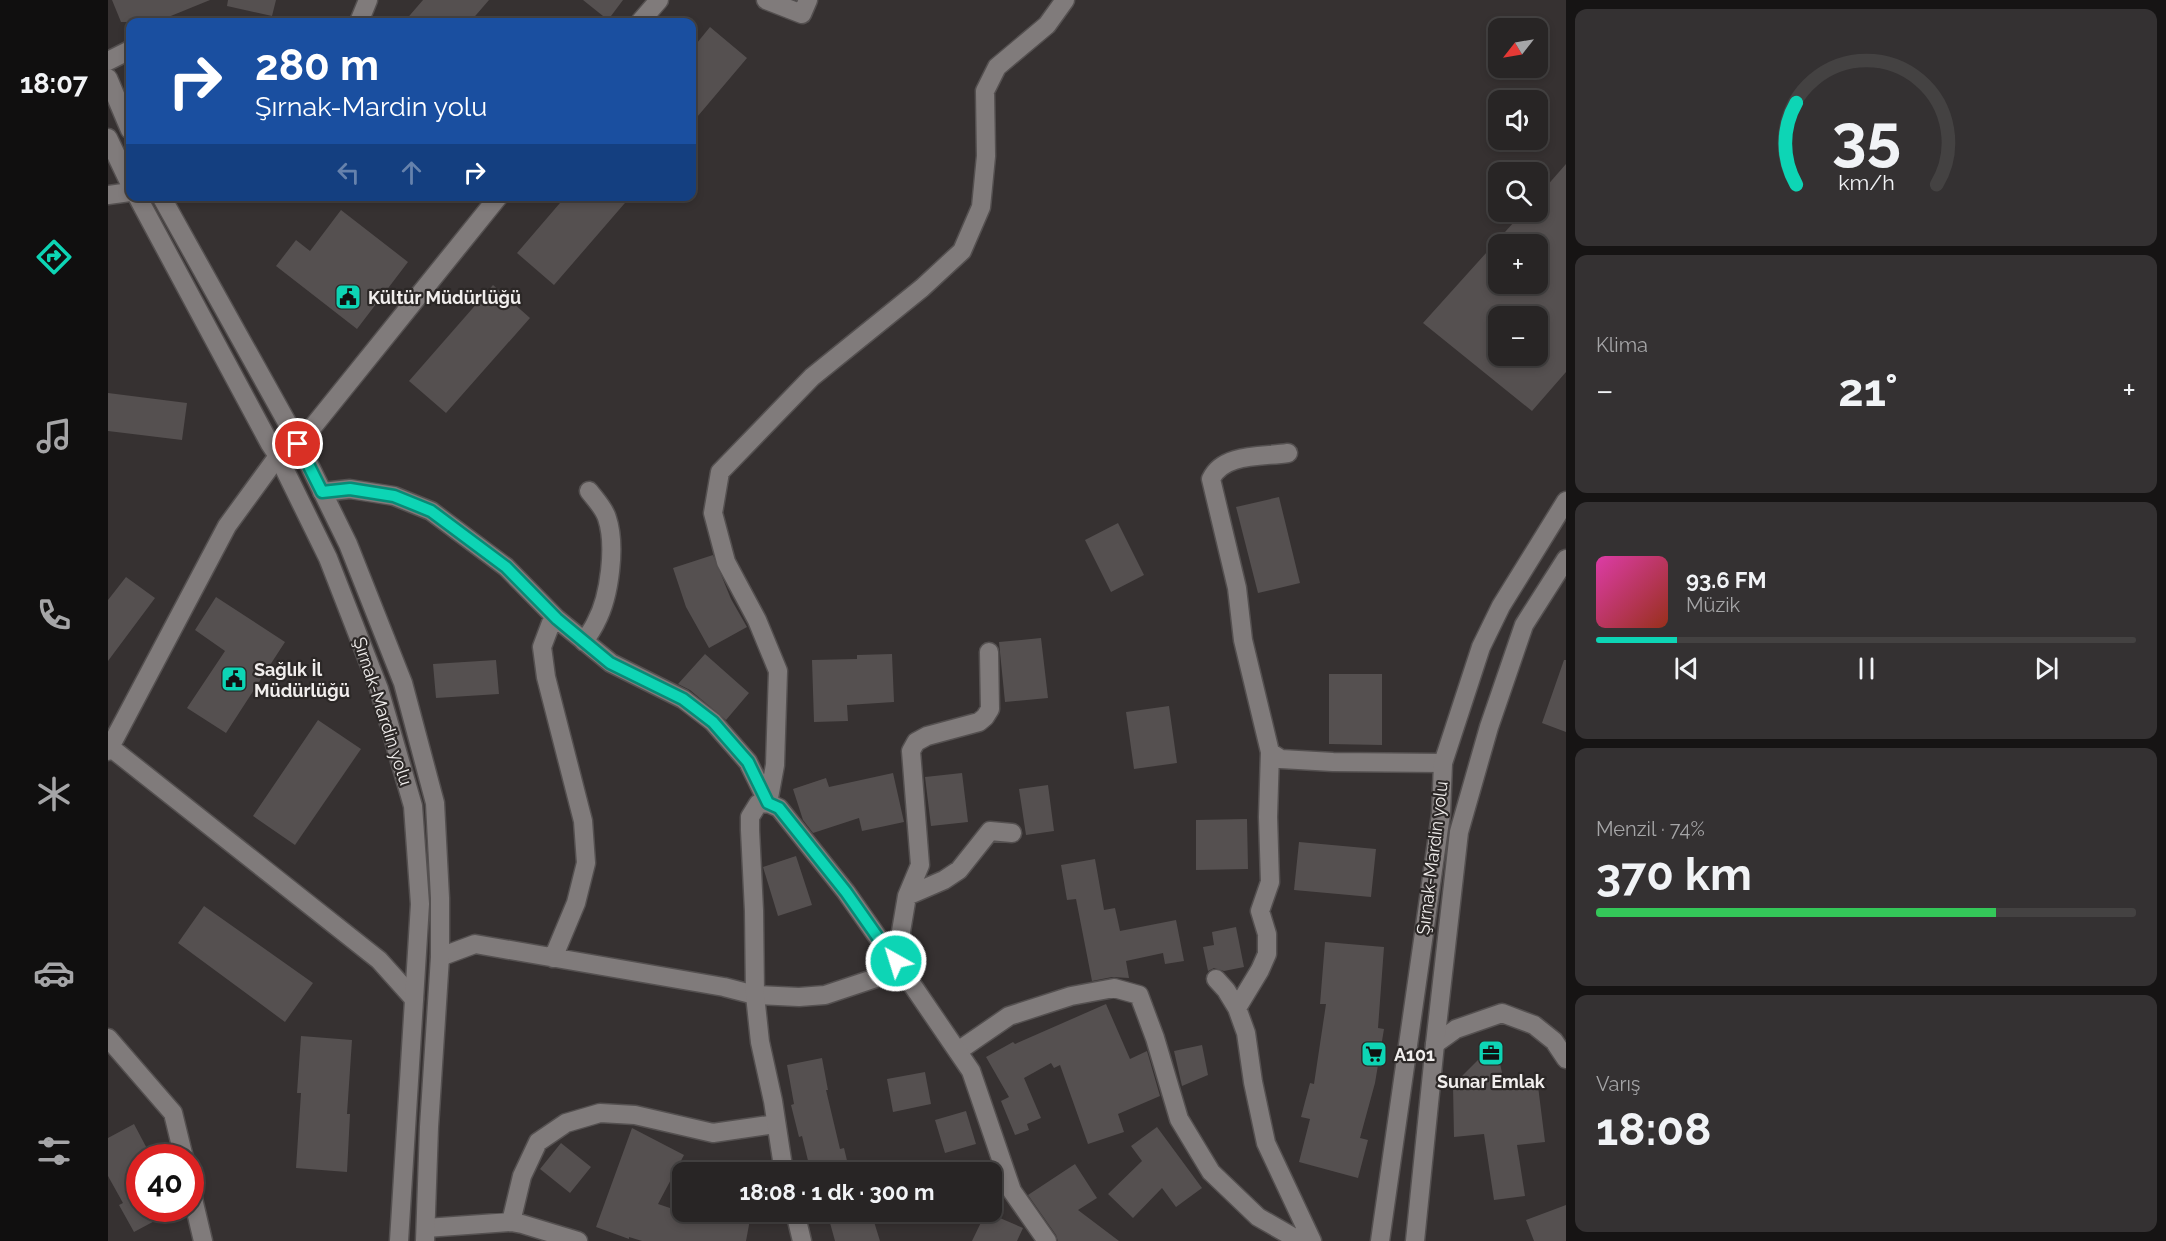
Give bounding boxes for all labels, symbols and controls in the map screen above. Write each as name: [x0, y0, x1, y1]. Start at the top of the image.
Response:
north arrow: [1488, 18, 1548, 78]
map controls: [1488, 18, 1548, 366]
text: 280 m: [255, 41, 379, 90]
icon: right: [156, 42, 234, 120]
text: 18:07: [20, 68, 88, 99]
button: sound: [1488, 90, 1548, 150]
text: Şırnak-Mardin yolu: [255, 91, 487, 122]
text: 35: [1831, 100, 1901, 174]
icon: left: [332, 156, 365, 189]
icon: ahead: [395, 156, 428, 189]
icon: right: [458, 156, 491, 189]
button: search: [1488, 162, 1548, 222]
text: km/h: [1838, 170, 1894, 195]
button: +: [1488, 234, 1548, 294]
icon: directions: [33, 236, 75, 278]
public building icon: Kültür Müdürlüğü: [333, 282, 363, 312]
place label: Kültür Müdürlüğü: [368, 287, 521, 308]
button: −: [1488, 306, 1548, 366]
text: Klima: [1596, 333, 1648, 357]
text: 21°: [1838, 364, 1898, 417]
text: −: [1596, 371, 1614, 410]
text: +: [2122, 371, 2136, 410]
icon: music: [33, 415, 75, 457]
pin: [272, 418, 323, 469]
icon: arrive: [281, 427, 314, 460]
text: 93.6 FM: [1686, 567, 1766, 593]
text: Müzik: [1686, 593, 1740, 617]
icon: phone: [33, 594, 75, 636]
street label: Şırnak-Mardin yolu: [349, 634, 417, 788]
icon: previous: [1670, 652, 1703, 685]
icon: pause: [1850, 652, 1883, 685]
icon: next: [2030, 652, 2063, 685]
place label: Sağlık İl Müdürlüğü: [254, 659, 350, 701]
public building icon: Sağlık İl Müdürlüğü: [219, 664, 249, 694]
icon: climate: [33, 773, 75, 815]
street label: Şırnak-Mardin yolu: [1412, 780, 1452, 936]
text: Menzil · 74%: [1596, 817, 1705, 841]
text: 370 km: [1596, 848, 1752, 901]
position arrow: [864, 929, 928, 993]
icon: car: [33, 952, 75, 994]
office icon: Sunar Emlak: [1476, 1038, 1506, 1068]
supermarket icon: A101: [1359, 1039, 1389, 1069]
place label: A101: [1394, 1044, 1435, 1065]
place label: Sunar Emlak: [1437, 1071, 1546, 1092]
text: Varış: [1596, 1072, 1640, 1096]
text: 18:08: [1596, 1103, 1711, 1156]
icon: filters: [33, 1130, 75, 1172]
speed limit sign: 40: [126, 1144, 204, 1222]
text: 18:08 · 1 dk · 300 m: [739, 1179, 935, 1205]

